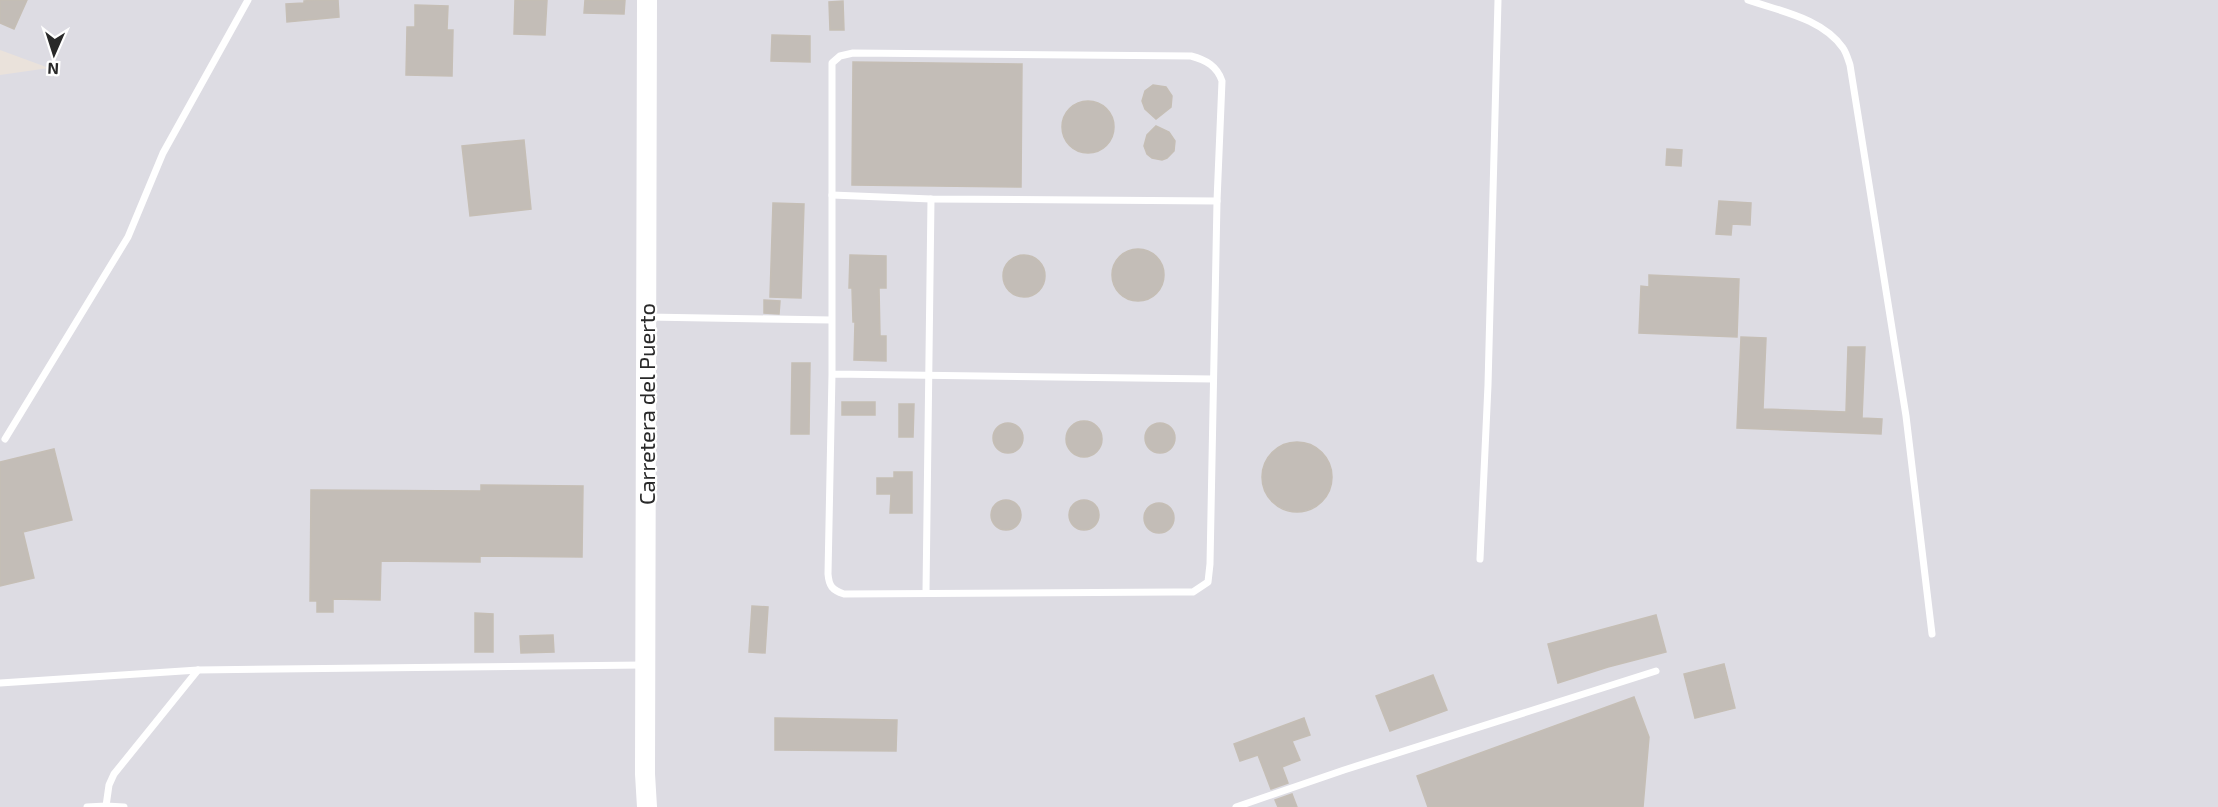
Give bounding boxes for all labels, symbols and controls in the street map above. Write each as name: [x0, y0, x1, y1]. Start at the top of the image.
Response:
north arrow: [24, 24, 84, 84]
text: N: [47, 60, 59, 79]
street label: Carretera del Puerto: [633, 303, 659, 505]

